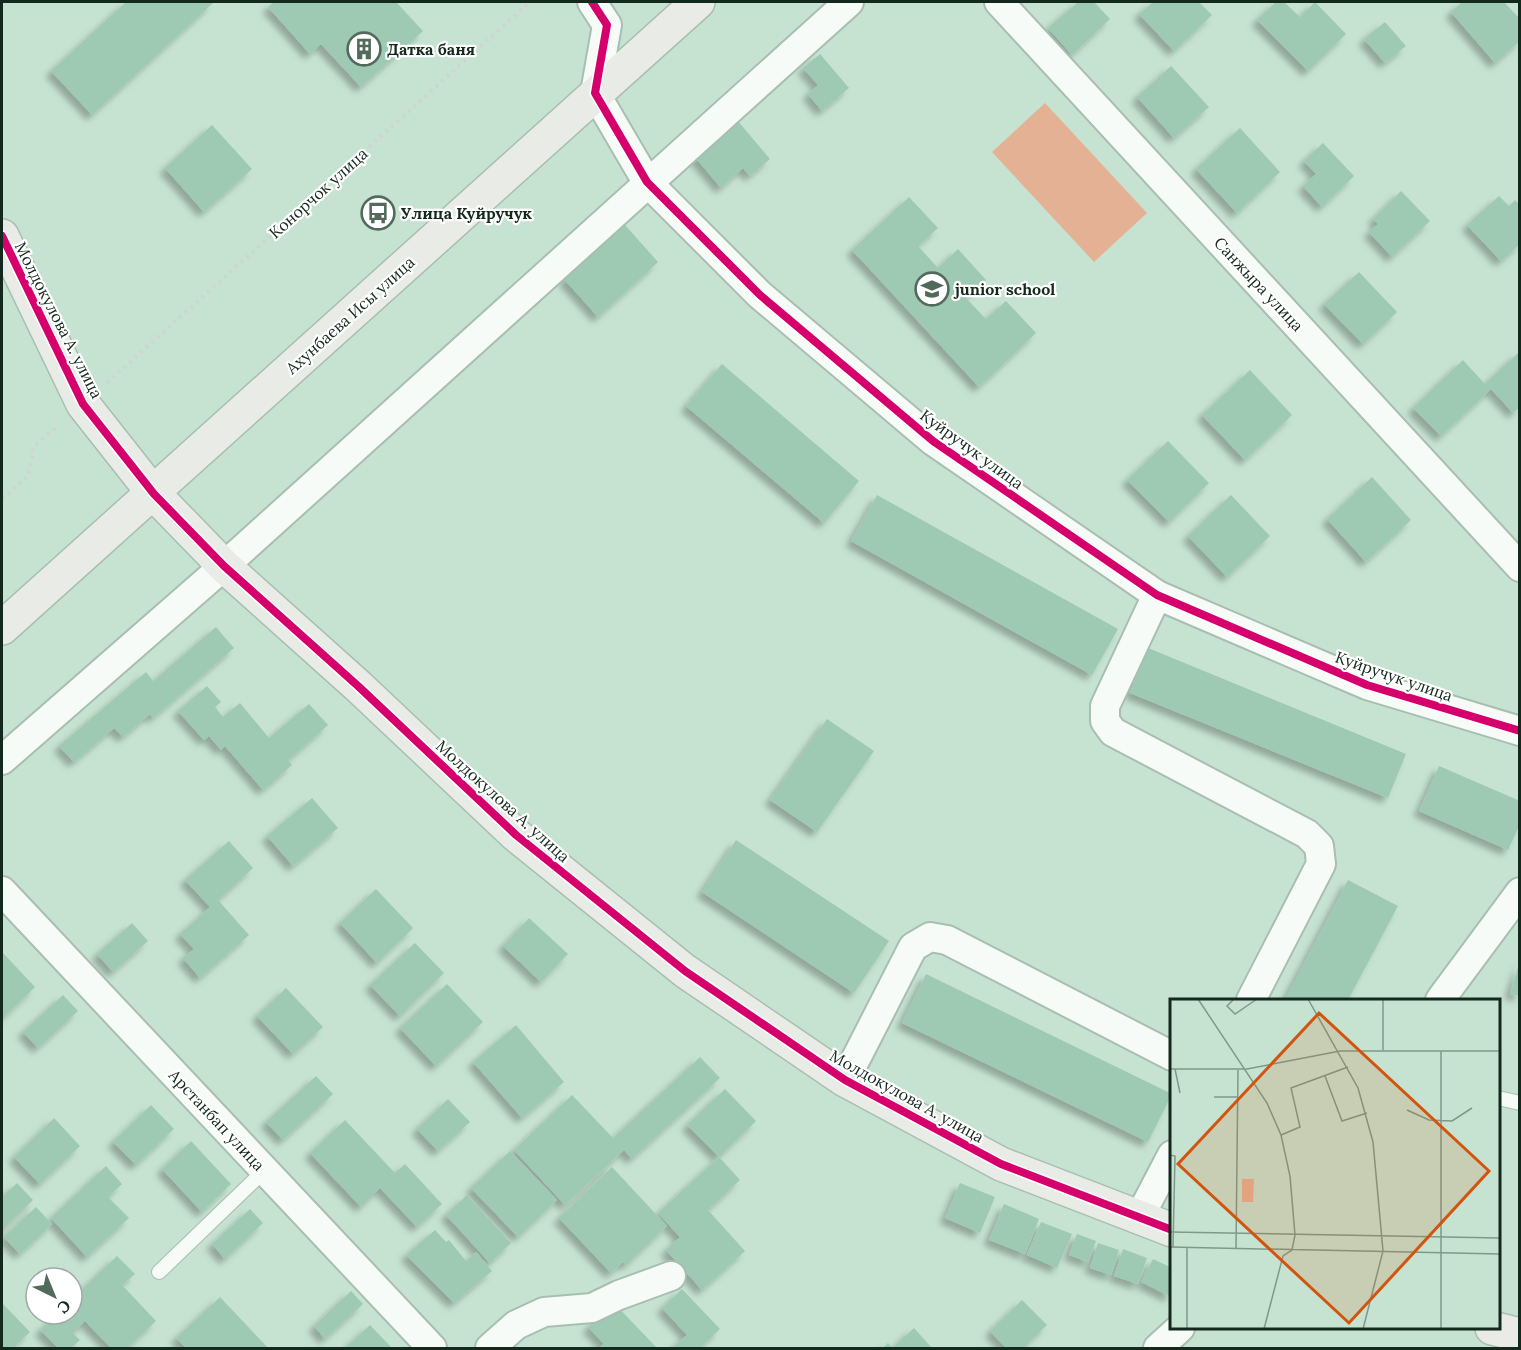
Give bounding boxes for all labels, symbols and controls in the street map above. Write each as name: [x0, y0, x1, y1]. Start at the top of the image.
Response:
building icon: Датка баня: [346, 31, 382, 67]
place label: Датка баня: [387, 39, 475, 59]
street label: Конорчок улица: [264, 143, 372, 243]
bus stop icon: Улица Куйручук: [360, 195, 396, 231]
place label: Улица Куйручук: [401, 203, 533, 223]
street label: Санжыра улица: [1210, 233, 1308, 335]
street label: Молдокулова А. улица: [11, 238, 107, 402]
street label: Ахунбаева Исы улица: [281, 252, 418, 379]
school or university icon: junior school: [914, 271, 950, 307]
place label: junior school: [953, 279, 1055, 299]
street label: Куйручук улица: [916, 405, 1028, 493]
street label: Куйручук улица: [1333, 647, 1455, 705]
street label: Молдокулова А. улица: [432, 736, 574, 866]
inset map: [1170, 999, 1500, 1329]
street label: Молдокулова А. улица: [826, 1045, 988, 1147]
street label: Арстанбап улица: [164, 1064, 269, 1175]
north arrow: [24, 1266, 84, 1326]
text: С: [53, 1296, 75, 1318]

